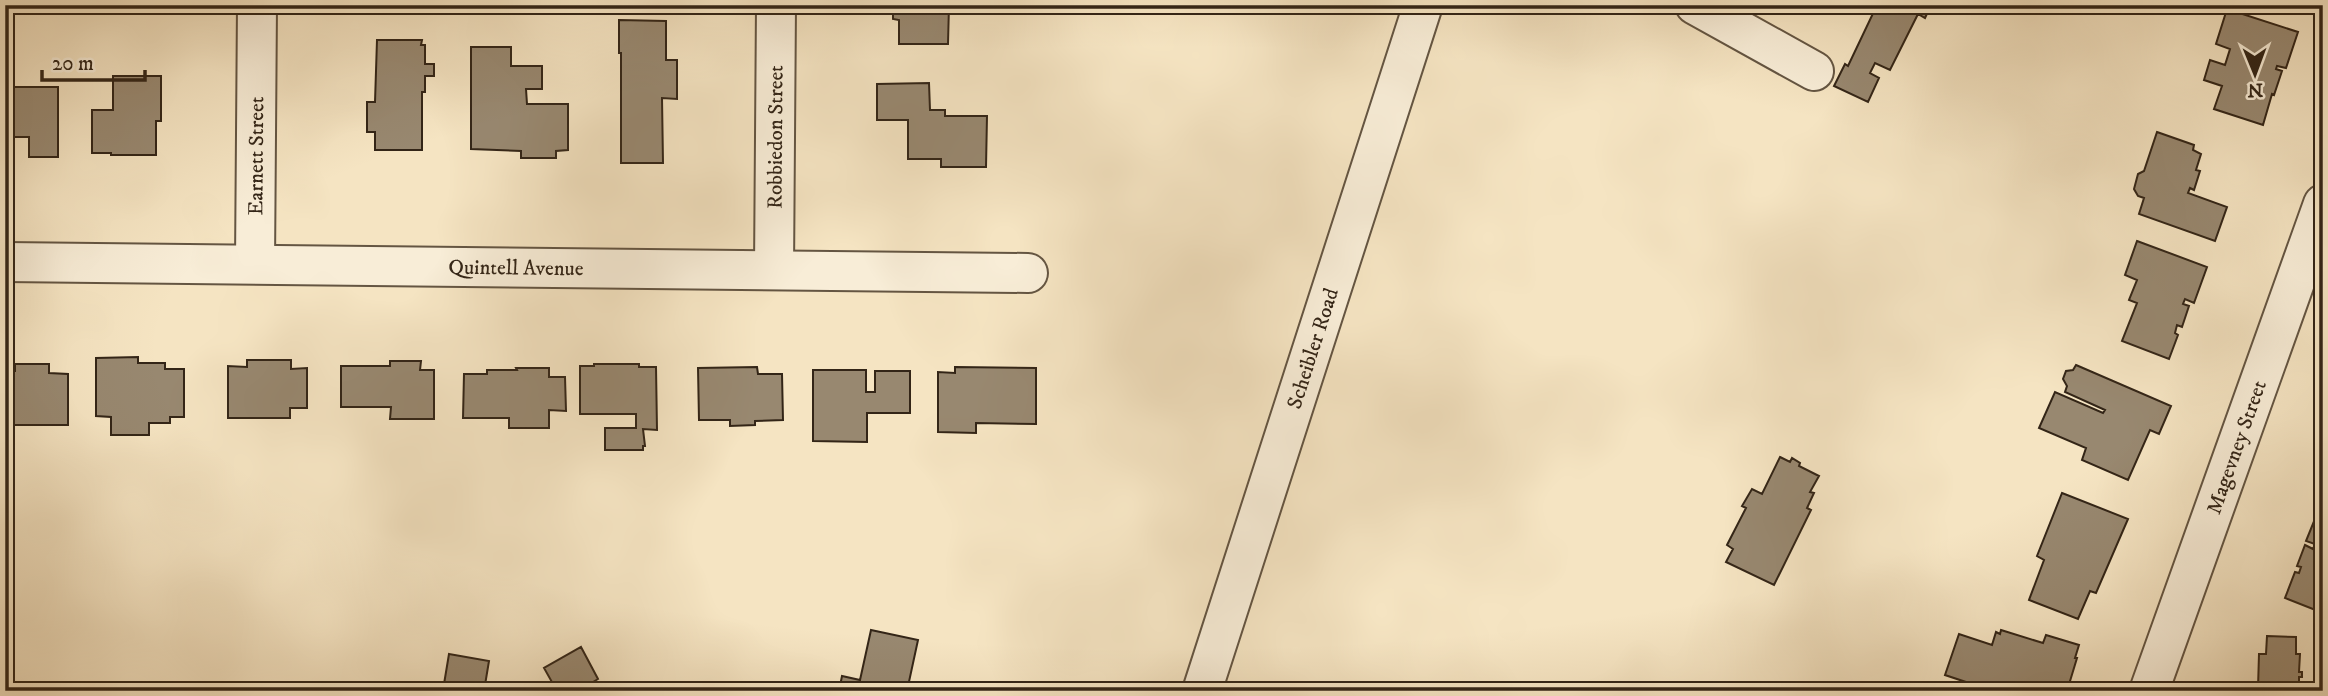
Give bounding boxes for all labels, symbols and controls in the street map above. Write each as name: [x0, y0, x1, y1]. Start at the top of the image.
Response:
scale bar: [42, 38, 145, 82]
north arrow: [2220, 38, 2290, 108]
text: 20 m: [52, 51, 94, 77]
street label: Robbiedon Street: [762, 65, 790, 209]
text: N: [2247, 78, 2263, 101]
street label: Earnett Street: [243, 96, 270, 216]
street label: Quintell Avenue: [448, 255, 584, 282]
street label: Scheibler Road: [1282, 284, 1345, 412]
street label: Magevney Street: [2201, 377, 2273, 518]

